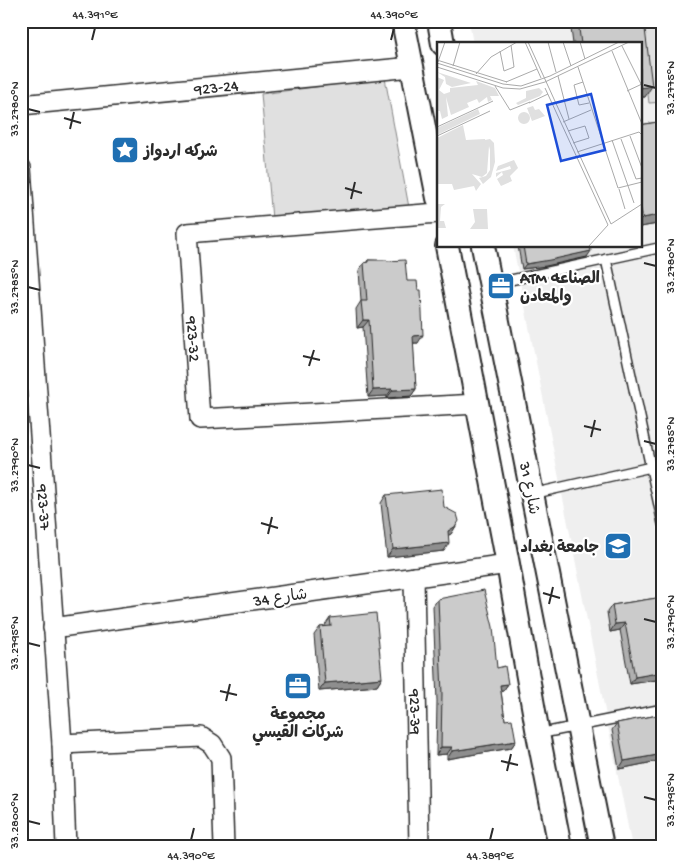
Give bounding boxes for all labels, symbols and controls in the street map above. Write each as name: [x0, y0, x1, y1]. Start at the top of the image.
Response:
text: 44.391°E: [72, 9, 118, 23]
text: 44.390°E: [370, 9, 418, 23]
inset map: [437, 42, 642, 248]
text: 33.2775°N: [665, 61, 679, 116]
street label: 923-24: [192, 78, 240, 101]
text: 33.2780°N: [9, 81, 23, 137]
place icon: شركه اردواز: [110, 135, 140, 165]
place label: شركه اردواز: [142, 143, 218, 163]
text: 33.2780°N: [665, 238, 679, 294]
text: 33.2785°N: [9, 260, 23, 315]
place label: ATM الصناعه والمعادن: [519, 270, 600, 308]
office icon: ATM الصناعه والمعادن: [486, 271, 516, 301]
street label: 923-32: [180, 315, 202, 363]
text: 33.2785°N: [665, 417, 679, 472]
text: 33.2790°N: [9, 438, 23, 493]
street label: شارع 31: [513, 460, 542, 517]
street label: 923-37: [30, 483, 53, 532]
school or university icon: جامعة بغداد: [603, 531, 633, 561]
place label: جامعة بغداد: [520, 539, 599, 559]
street label: شارع 34: [251, 586, 309, 613]
text: 33.2790°N: [665, 595, 679, 650]
text: 33.2795°N: [9, 616, 23, 671]
office icon: مجموعة شركات القيسي: [283, 671, 313, 701]
street label: 923-39: [403, 688, 423, 735]
place label: مجموعة شركات القيسي: [252, 706, 344, 746]
text: 33.2795°N: [665, 773, 679, 828]
text: 33.2800°N: [9, 793, 23, 850]
text: 44.390°E: [167, 850, 215, 864]
text: 44.389°E: [467, 850, 514, 864]

